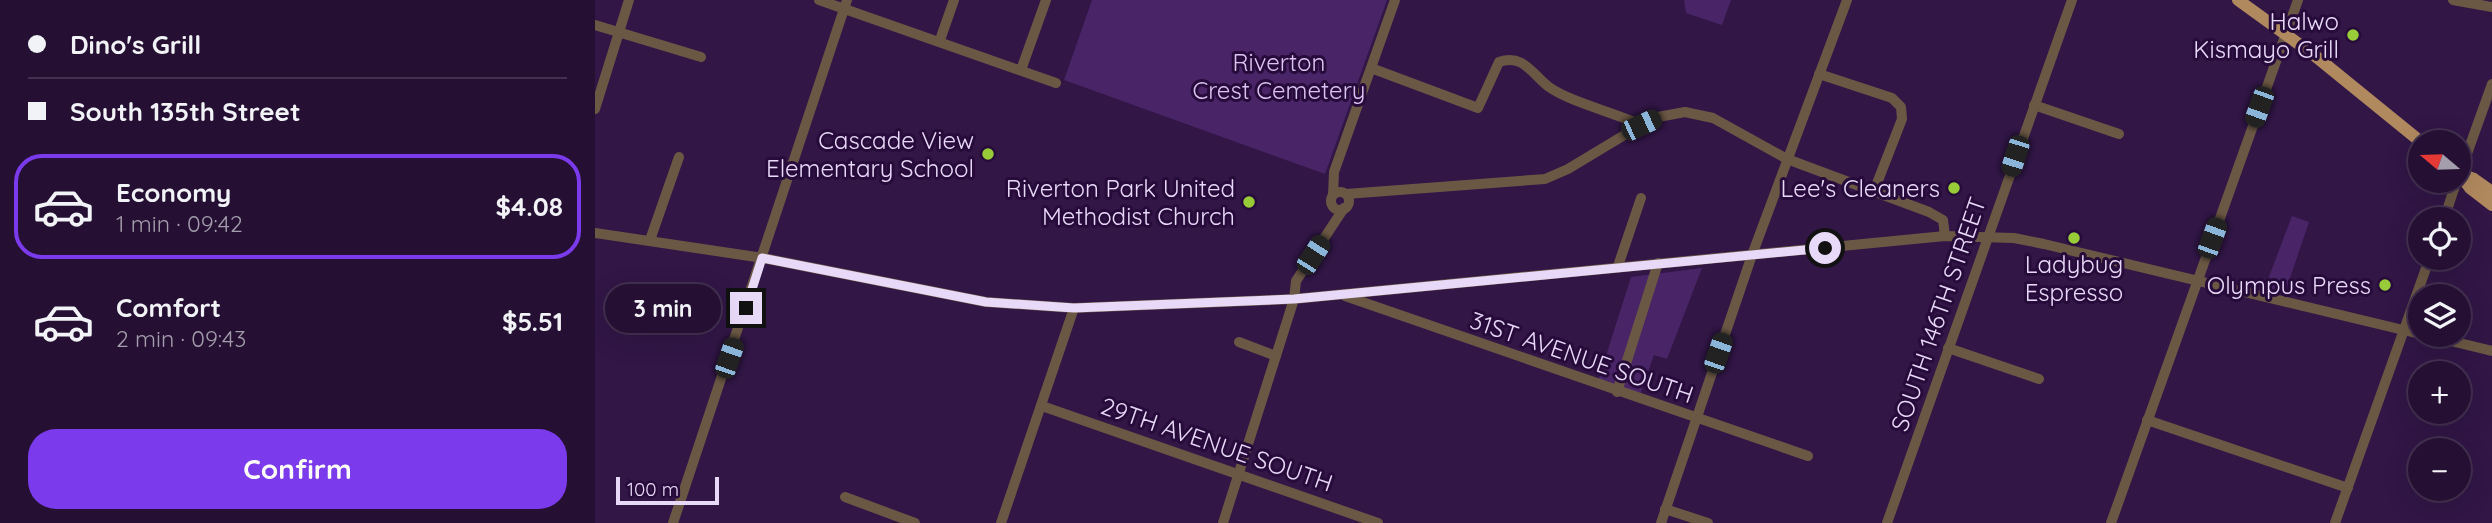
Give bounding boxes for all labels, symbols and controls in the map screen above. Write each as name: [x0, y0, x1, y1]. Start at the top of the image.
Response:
place label: Halwo Kismayo Grill: [2193, 6, 2339, 64]
marker: Halwo Kismayo Grill: [2345, 27, 2361, 43]
text: Dino's Grill: [70, 28, 201, 61]
park label: Riverton Crest Cemetery: [1192, 47, 1366, 105]
car: [2242, 84, 2277, 130]
text: South 135th Street: [70, 95, 301, 128]
car: [1618, 107, 1665, 143]
place label: Cascade View Elementary School: [766, 125, 974, 183]
north arrow: [2408, 130, 2471, 192]
map controls: [2408, 130, 2471, 501]
car: [1999, 133, 2032, 179]
marker: Cascade View Elementary School: [980, 146, 996, 162]
place label: Riverton Park United Methodist Church: [1006, 173, 1235, 231]
place label: Lee's Cleaners: [1781, 173, 1940, 203]
icon: car: [32, 175, 95, 238]
text: Economy: [116, 176, 231, 209]
marker: Lee's Cleaners: [1946, 180, 1962, 196]
text: $4.08: [496, 190, 563, 223]
street label: SOUTH 146TH STREET: [1884, 193, 1992, 435]
marker: Riverton Park United Methodist Church: [1241, 194, 1257, 210]
button: locate: [2408, 207, 2471, 270]
text: 1 min · 09:42: [116, 209, 243, 238]
car: [2195, 215, 2230, 261]
marker: Ladybug Espresso: [2066, 230, 2082, 246]
car: [1293, 232, 1334, 278]
route start: [1809, 232, 1841, 264]
place label: Ladybug Espresso: [2025, 249, 2123, 307]
place label: Olympus Press: [2207, 270, 2371, 300]
marker: Olympus Press: [2377, 277, 2393, 293]
callout: 3 min: [606, 284, 722, 332]
button: layers: [2408, 284, 2471, 347]
icon: car: [32, 290, 95, 353]
text: Comfort: [116, 291, 221, 324]
route end: [730, 292, 762, 324]
text: 3 min: [633, 294, 693, 323]
text: $5.51: [502, 305, 563, 338]
street label: 31ST AVENUE SOUTH: [1466, 305, 1698, 409]
text: 2 min · 09:43: [116, 324, 246, 353]
car: [1702, 330, 1735, 376]
car: [713, 335, 746, 381]
button: +: [2408, 361, 2471, 424]
street label: 29TH AVENUE SOUTH: [1097, 390, 1337, 498]
button: Confirm: [28, 429, 567, 509]
button: −: [2408, 438, 2471, 501]
scale bar: [616, 474, 719, 506]
text: 100 m: [627, 477, 679, 501]

